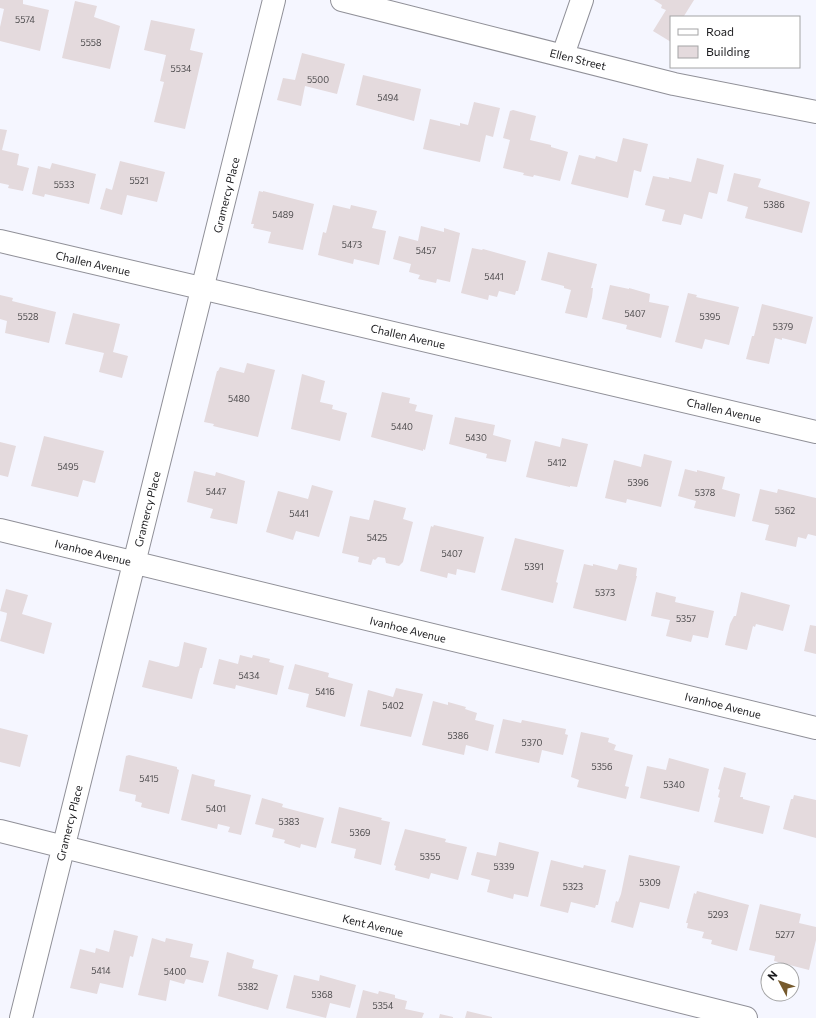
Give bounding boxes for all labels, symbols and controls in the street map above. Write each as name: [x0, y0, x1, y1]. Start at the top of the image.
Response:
house number: 5574: [15, 14, 36, 25]
legend: [670, 16, 800, 68]
text: Road: [706, 24, 734, 38]
house number: 5558: [81, 37, 101, 48]
text: Building: [706, 44, 750, 58]
street label: Ellen Street: [549, 46, 608, 72]
house number: 5534: [171, 63, 192, 74]
house number: 5500: [307, 74, 329, 85]
house number: 5494: [377, 92, 399, 103]
street label: Gramercy Place: [210, 156, 242, 234]
house number: 5521: [129, 175, 149, 186]
house number: 5533: [54, 179, 74, 190]
house number: 5386: [763, 199, 785, 210]
house number: 5489: [272, 209, 294, 220]
house number: 5473: [342, 239, 362, 250]
house number: 5457: [416, 245, 436, 256]
street label: Challen Avenue: [54, 248, 132, 278]
house number: 5441: [484, 271, 504, 282]
house number: 5407: [624, 308, 646, 319]
house number: 5528: [18, 311, 38, 322]
house number: 5395: [700, 311, 720, 322]
street label: Challen Avenue: [369, 321, 447, 351]
house number: 5379: [773, 321, 793, 332]
house number: 5480: [228, 393, 250, 404]
street label: Challen Avenue: [685, 395, 763, 425]
house number: 5440: [391, 421, 413, 432]
house number: 5430: [465, 432, 487, 443]
house number: 5412: [547, 457, 567, 468]
house number: 5495: [57, 461, 79, 472]
street label: Gramercy Place: [131, 470, 163, 548]
house number: 5396: [627, 477, 649, 488]
house number: 5447: [206, 486, 227, 497]
house number: 5378: [695, 487, 715, 498]
house number: 5362: [775, 505, 795, 516]
house number: 5441: [289, 508, 309, 519]
house number: 5425: [367, 532, 387, 543]
street label: Ivanhoe Avenue: [54, 536, 133, 568]
house number: 5407: [441, 548, 463, 559]
house number: 5391: [524, 561, 544, 572]
house number: 5373: [595, 587, 615, 598]
street label: Ivanhoe Avenue: [369, 613, 448, 645]
house number: 5357: [676, 613, 696, 624]
house number: 5434: [238, 670, 260, 681]
house number: 5416: [315, 686, 335, 697]
street label: Ivanhoe Avenue: [684, 689, 763, 721]
house number: 5402: [382, 700, 404, 711]
house number: 5386: [447, 730, 469, 741]
house number: 5370: [522, 737, 543, 748]
house number: 5356: [592, 761, 612, 772]
house number: 5415: [139, 773, 159, 784]
house number: 5340: [663, 779, 685, 790]
street label: Gramercy Place: [53, 784, 85, 862]
house number: 5401: [206, 803, 226, 814]
house number: 5383: [279, 816, 299, 827]
house number: 5369: [349, 827, 371, 838]
house number: 5355: [420, 851, 440, 862]
house number: 5339: [494, 861, 514, 872]
house number: 5309: [639, 877, 661, 888]
house number: 5323: [563, 881, 583, 892]
house number: 5293: [708, 909, 728, 920]
street label: Kent Avenue: [341, 911, 405, 939]
house number: 5277: [775, 929, 795, 940]
north arrow: [760, 962, 800, 1002]
house number: 5414: [91, 965, 111, 976]
house number: 5400: [164, 966, 186, 977]
text: N: [764, 968, 780, 982]
house number: 5382: [238, 981, 258, 992]
house number: 5368: [311, 989, 333, 1000]
house number: 5354: [373, 1000, 394, 1011]

